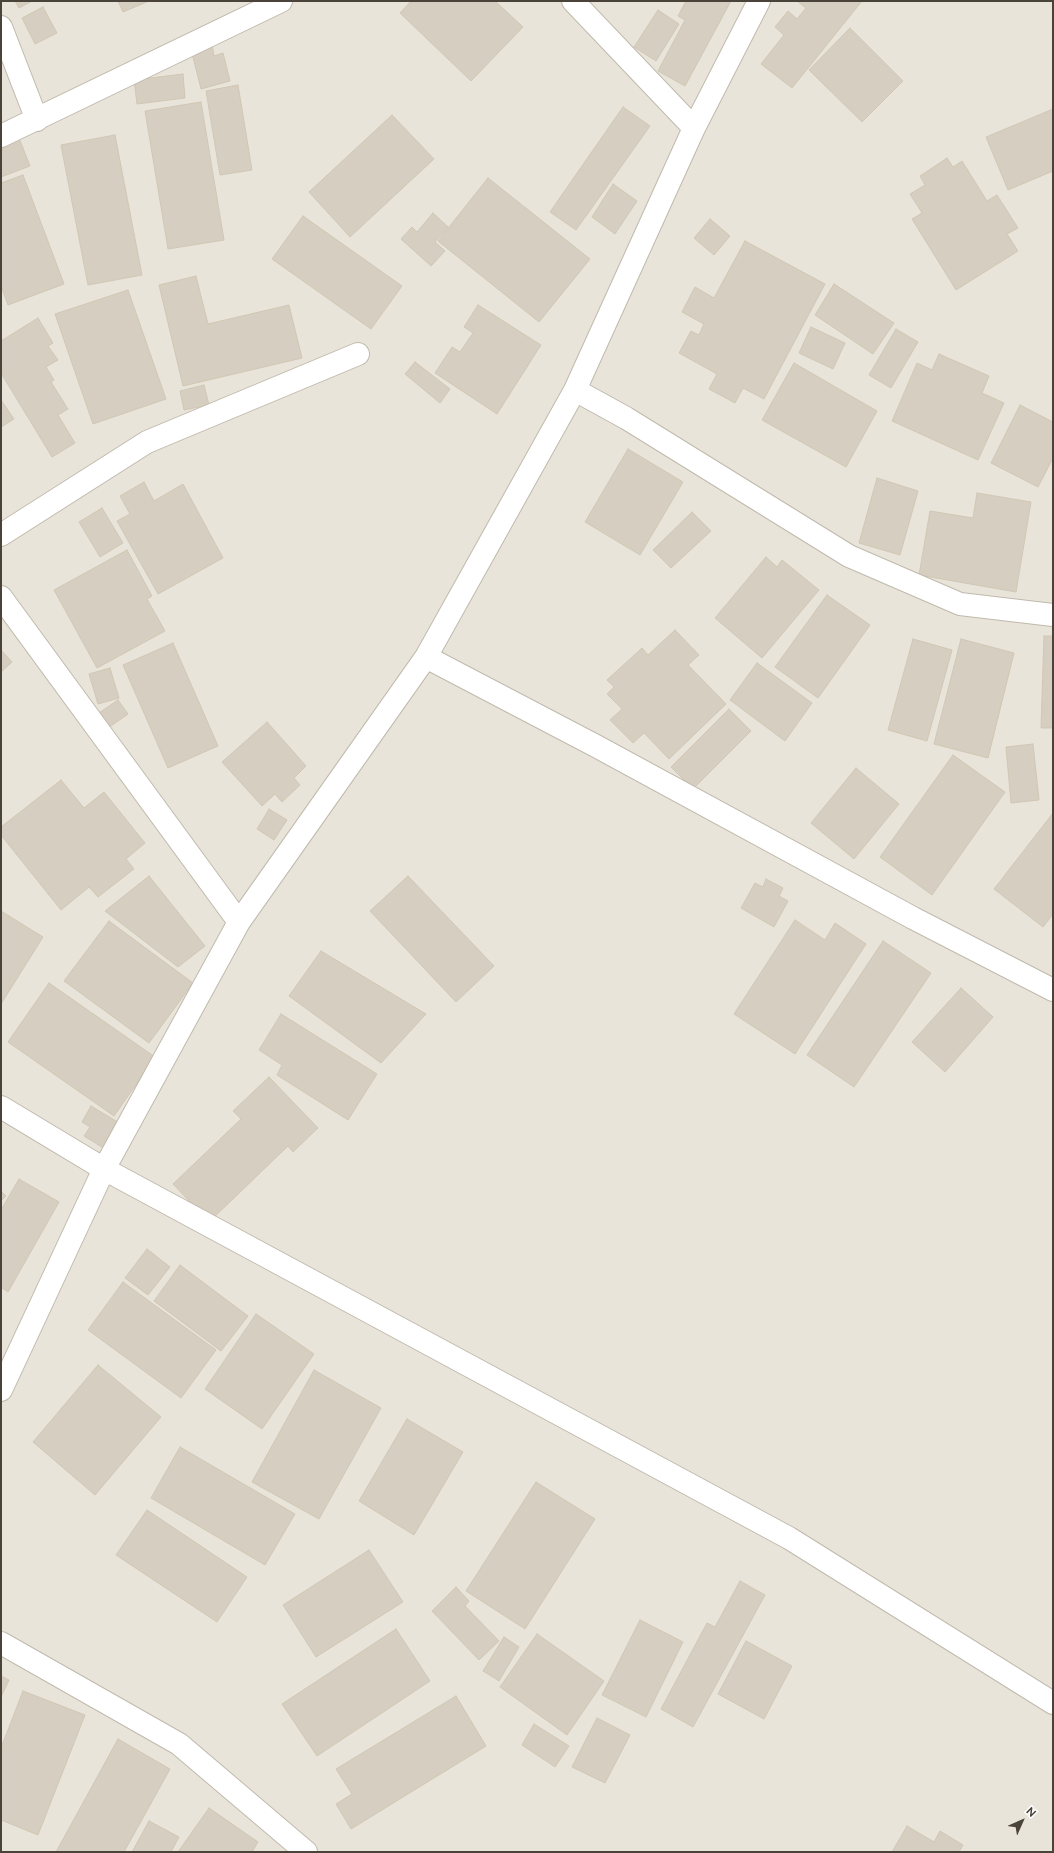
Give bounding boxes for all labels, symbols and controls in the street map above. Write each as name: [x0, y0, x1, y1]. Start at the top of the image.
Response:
north arrow: [1002, 1801, 1042, 1841]
text: N: [1023, 1805, 1038, 1820]

